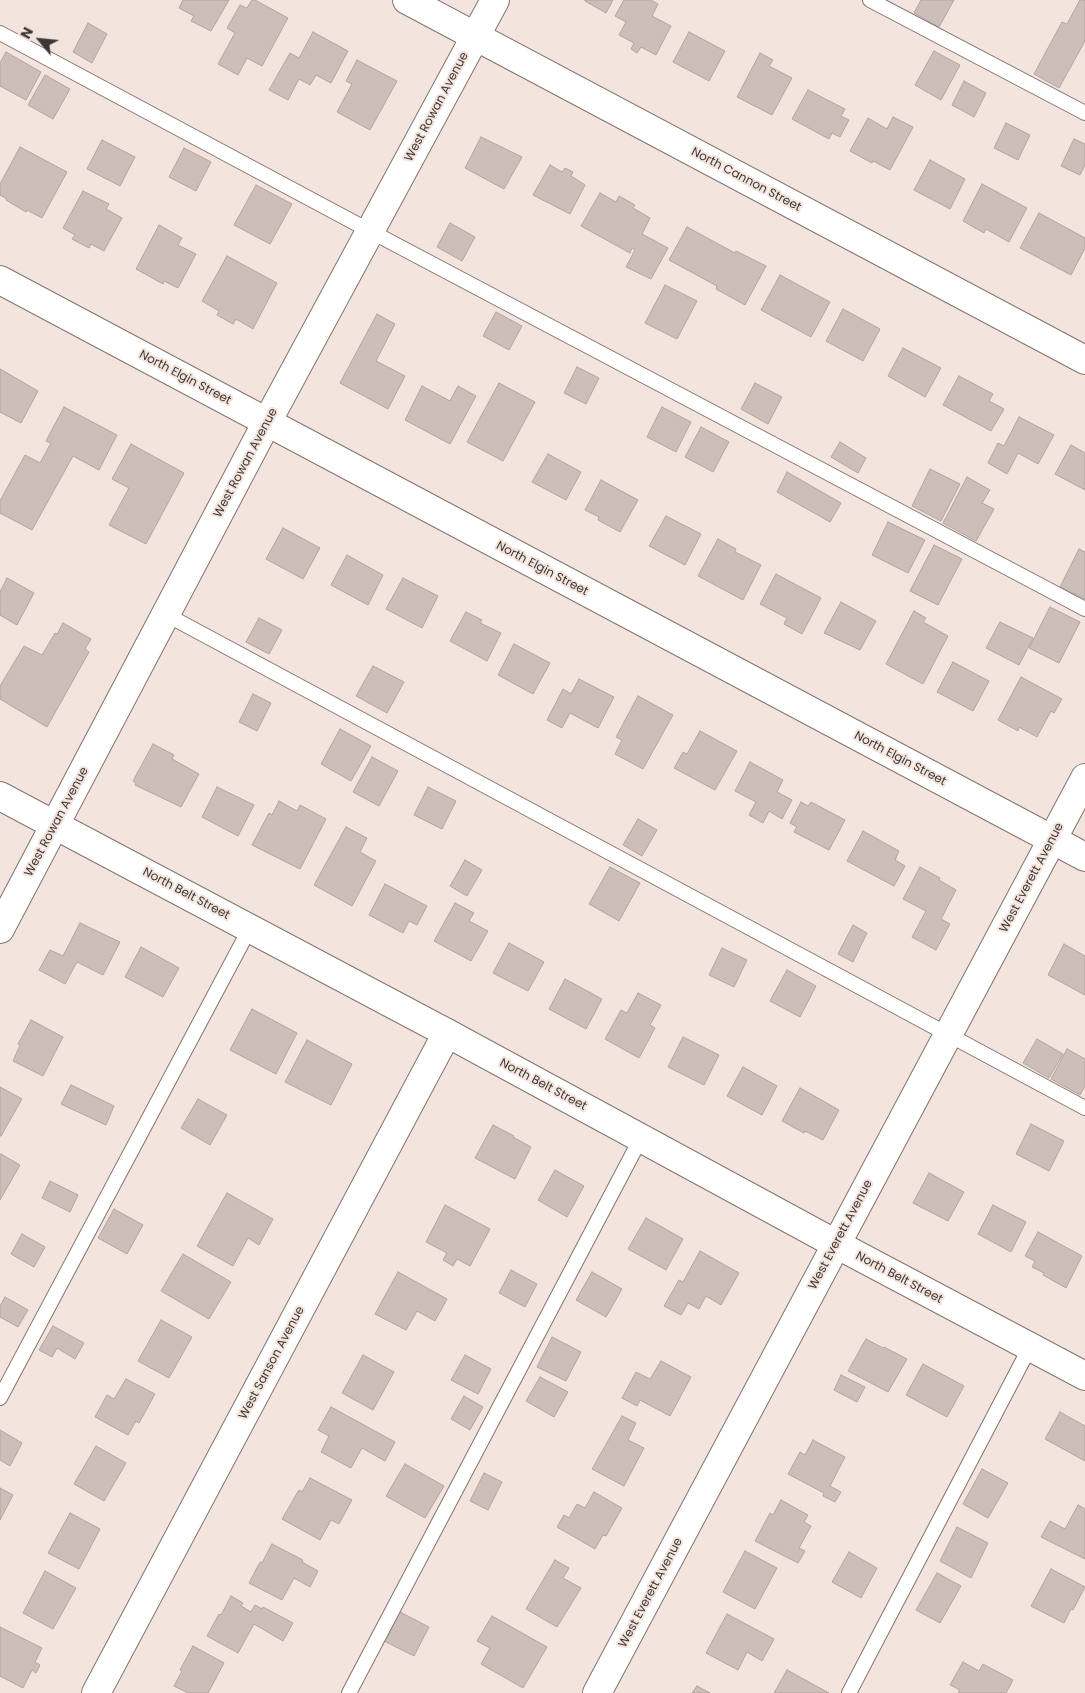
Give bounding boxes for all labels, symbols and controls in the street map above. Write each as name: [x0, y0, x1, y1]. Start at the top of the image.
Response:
north arrow: [15, 15, 65, 65]
text: N: [15, 24, 38, 42]
street label: West Rowan Avenue: [402, 50, 472, 164]
street label: North Cannon Street: [689, 145, 803, 215]
street label: North Elgin Street: [137, 348, 233, 408]
street label: West Rowan Avenue: [211, 406, 281, 520]
street label: North Elgin Street: [494, 539, 590, 599]
street label: North Elgin Street: [852, 729, 948, 789]
street label: West Rowan Avenue: [22, 765, 92, 879]
street label: West Everett Avenue: [997, 821, 1067, 935]
street label: North Belt Street: [140, 865, 232, 923]
street label: North Belt Street: [497, 1056, 589, 1114]
street label: West Everett Avenue: [806, 1178, 876, 1292]
street label: North Belt Street: [853, 1249, 945, 1307]
street label: West Sanson Avenue: [236, 1304, 308, 1422]
street label: West Everett Avenue: [616, 1536, 686, 1650]

